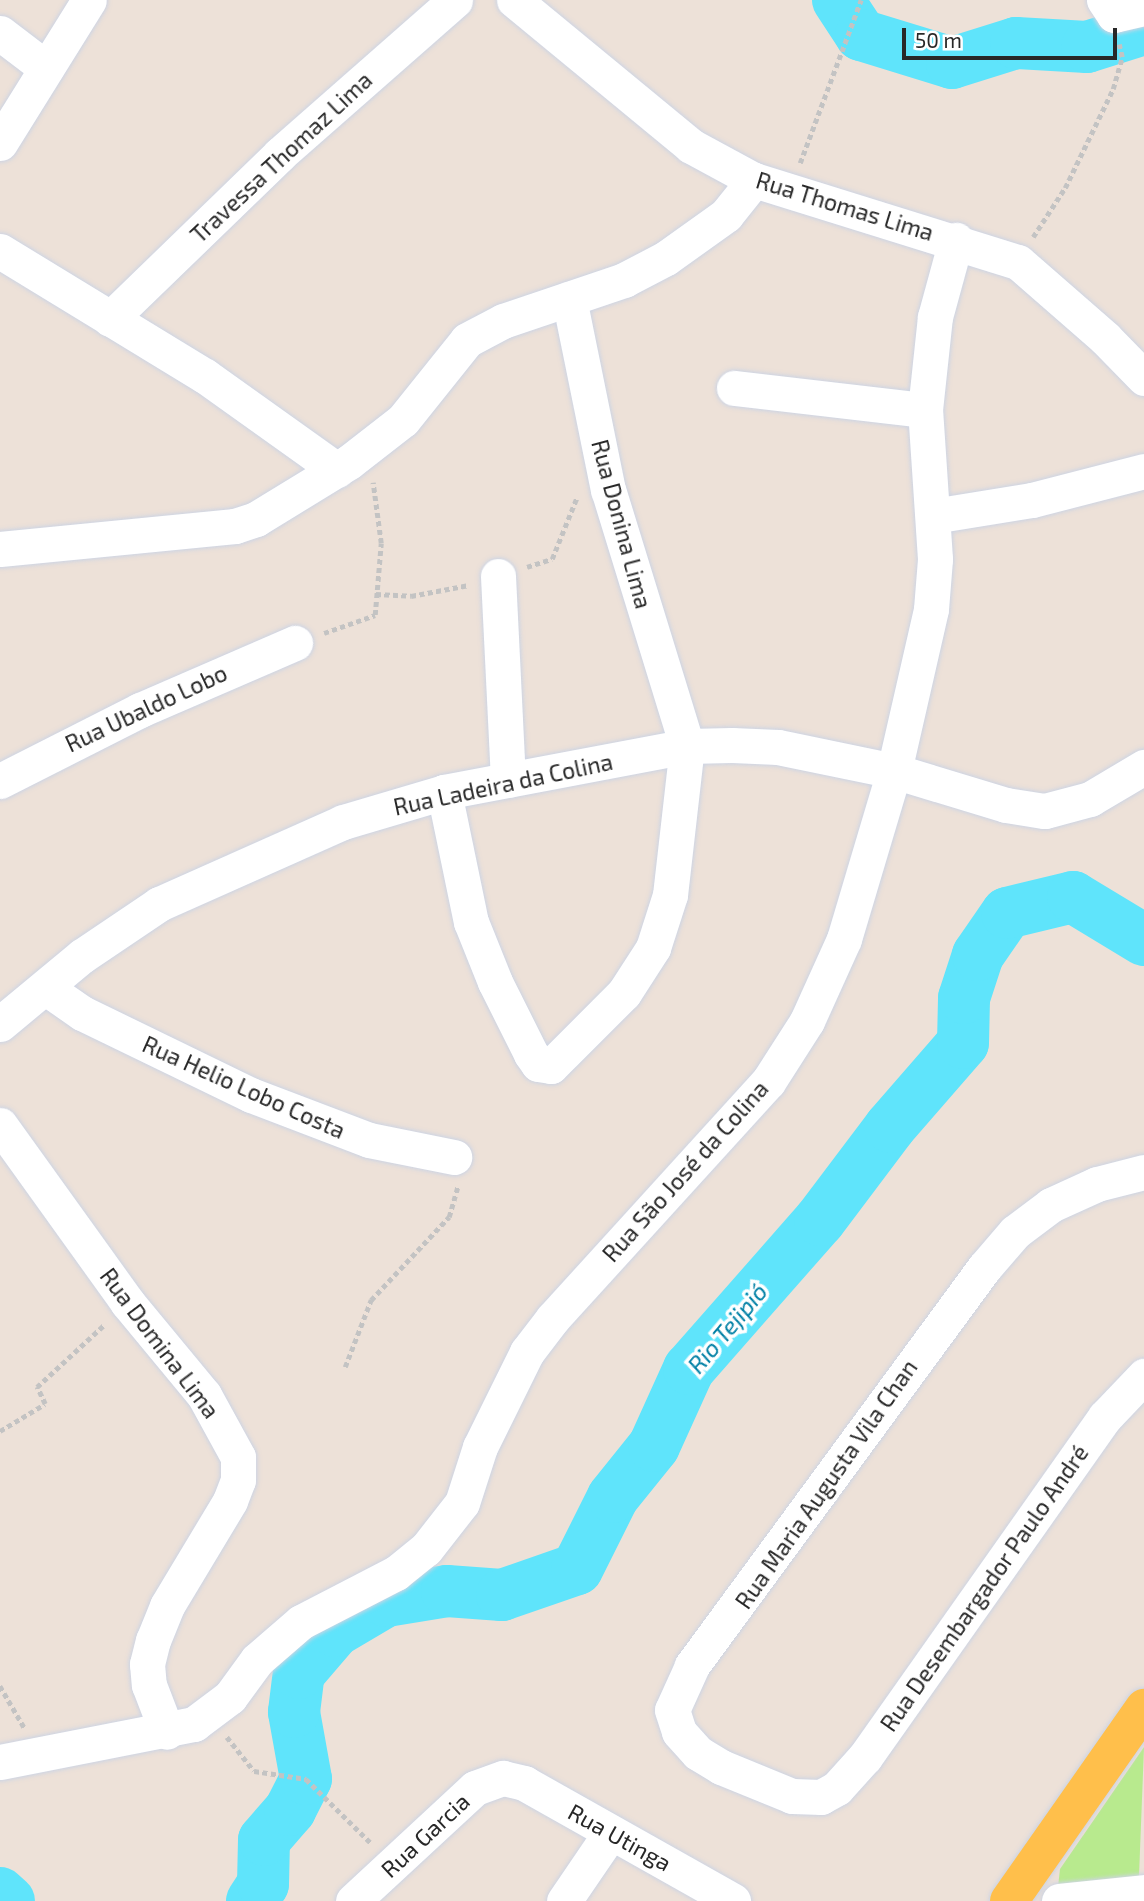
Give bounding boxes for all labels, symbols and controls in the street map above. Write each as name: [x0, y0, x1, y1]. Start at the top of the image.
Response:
scale bar: [906, 14, 1121, 58]
text: 50 m: [915, 27, 962, 52]
street label: Travessa Thomaz Lima: [184, 66, 378, 248]
street label: Rua Thomas Lima: [753, 166, 937, 246]
street label: Rua Donina Lima: [586, 436, 658, 612]
street label: Rua Ubaldo Lobo: [61, 658, 231, 758]
street label: Rua Ladeira da Colina: [391, 747, 615, 821]
street label: Rua Helio Lobo Costa: [138, 1030, 350, 1144]
street label: Rua São José da Colina: [596, 1075, 774, 1267]
street label: Rua Domina Lima: [95, 1263, 225, 1423]
water label: Rio Tejipió: [681, 1277, 773, 1379]
street label: Rua Maria Augusta Vila Chan: [729, 1354, 923, 1614]
street label: Rua Desembargador Paulo André: [874, 1439, 1094, 1737]
street label: Rua Garcia: [375, 1787, 475, 1883]
street label: Rua Utinga: [564, 1797, 676, 1877]

